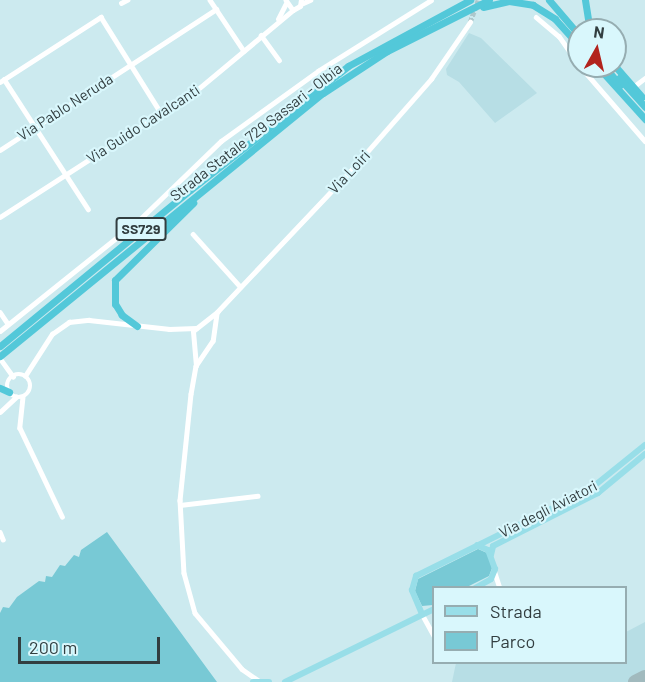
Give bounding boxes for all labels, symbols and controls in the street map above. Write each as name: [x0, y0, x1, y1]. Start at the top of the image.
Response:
north arrow: [567, 18, 627, 78]
text: N: [593, 22, 606, 42]
street label: Strada Statale 729 Sassari - Olbia: [166, 59, 346, 205]
street label: Via Pablo Neruda: [14, 69, 116, 145]
street label: Via Guido Cavalcanti: [83, 81, 203, 167]
street label: Via Loiri: [324, 146, 374, 198]
road number: SS729: [116, 218, 166, 240]
street label: Via degli Aviatori: [496, 477, 600, 541]
legend: [432, 586, 627, 664]
text: Strada: [490, 600, 542, 622]
scale bar: [21, 625, 164, 663]
text: Parco: [490, 630, 535, 652]
text: 200 m: [29, 636, 77, 658]

